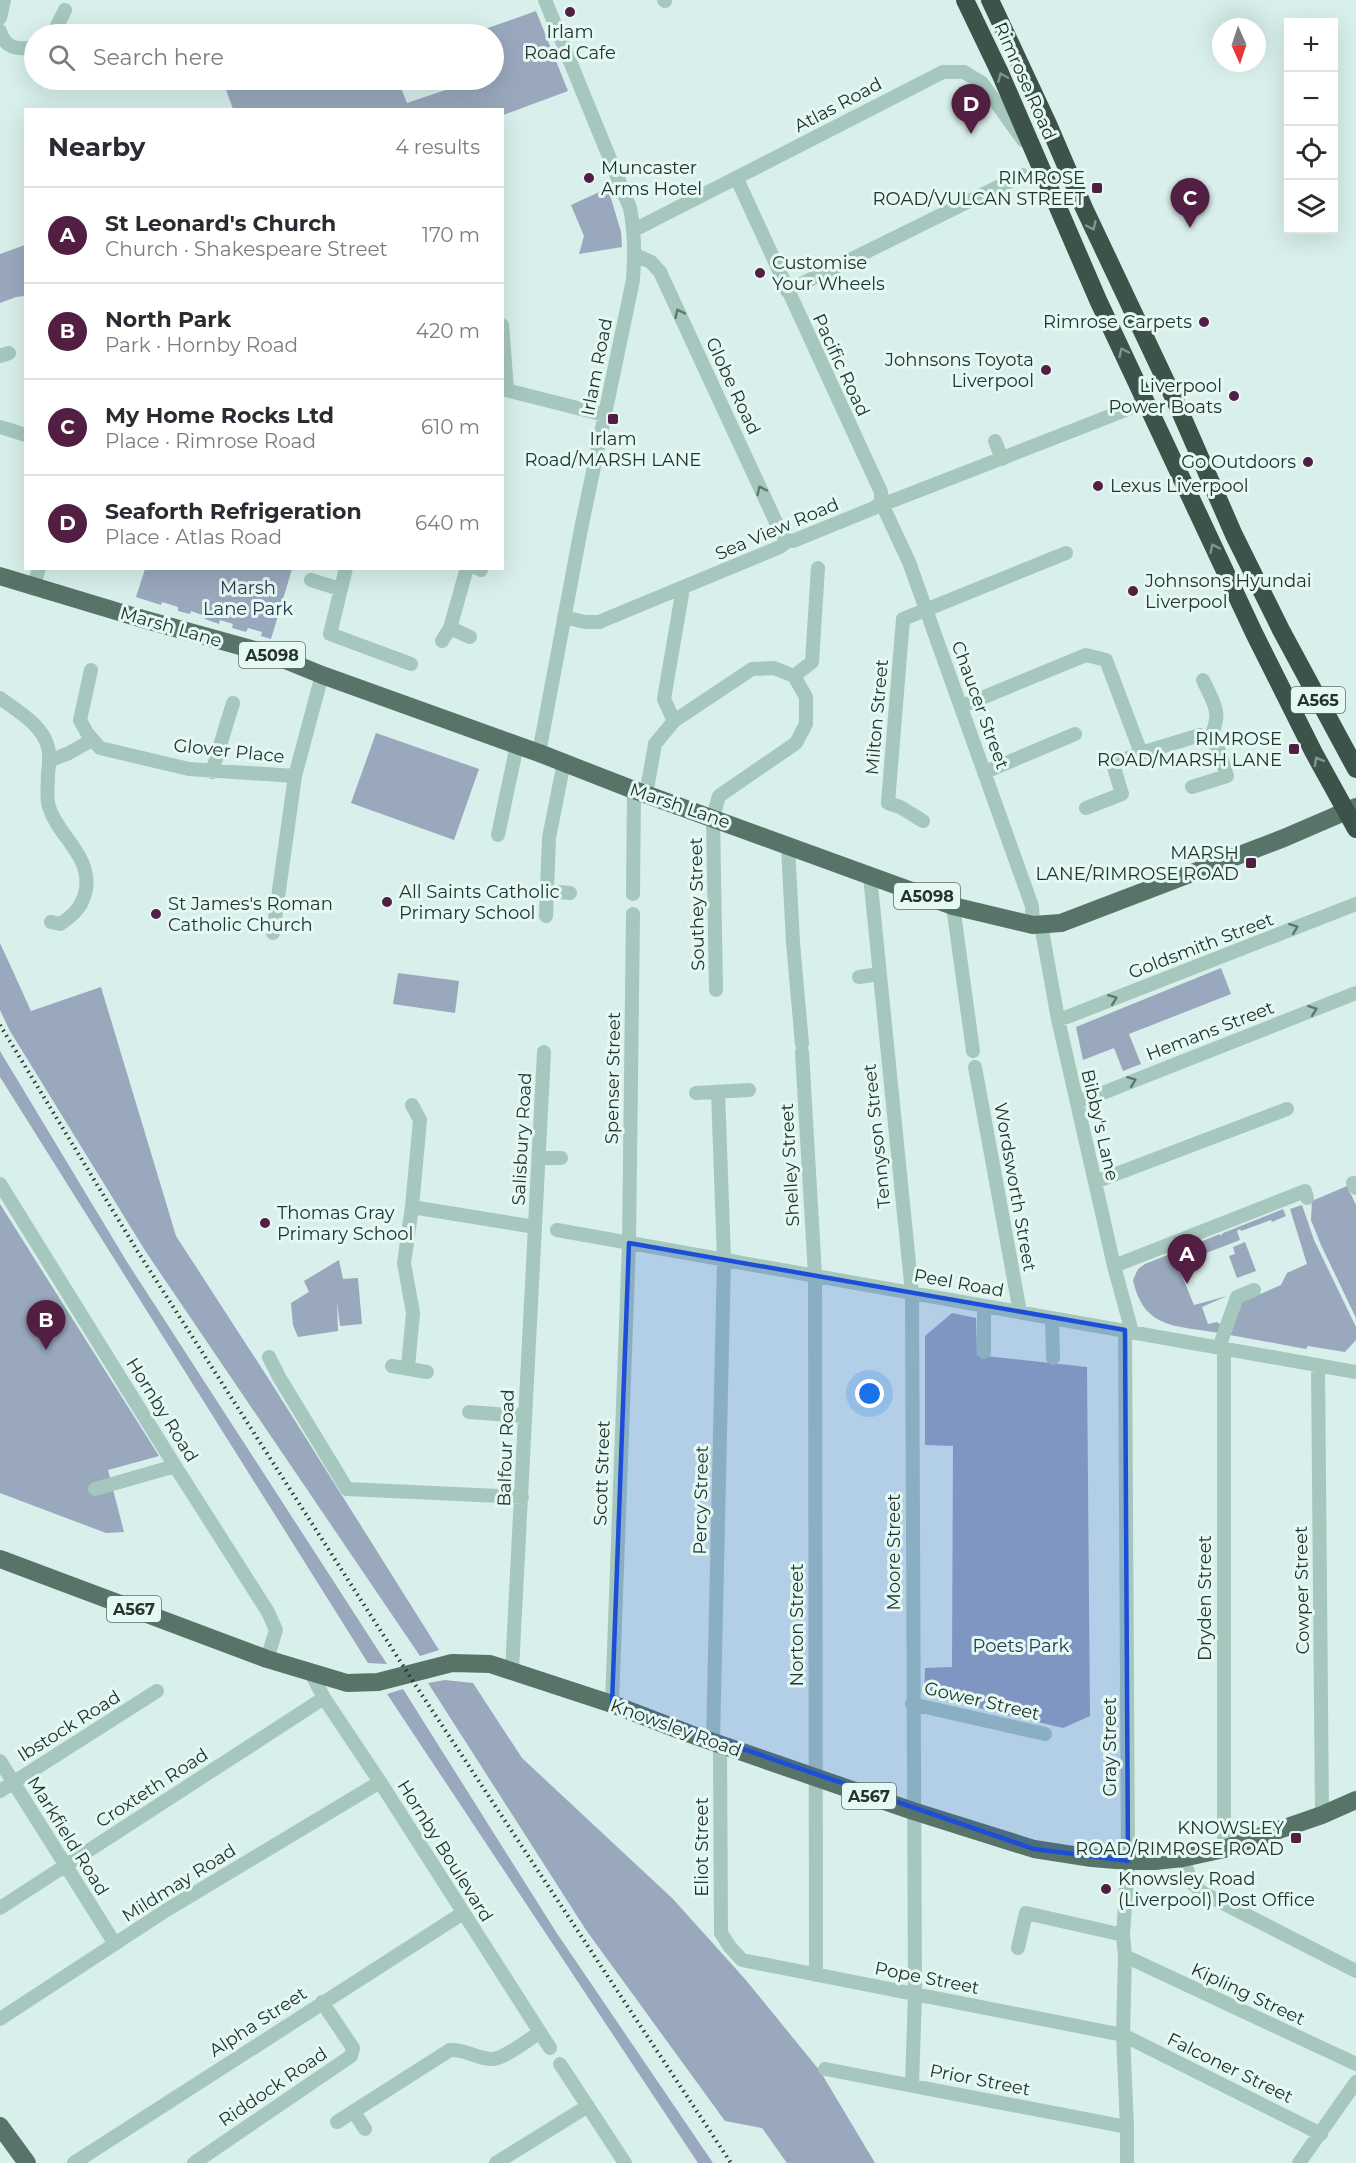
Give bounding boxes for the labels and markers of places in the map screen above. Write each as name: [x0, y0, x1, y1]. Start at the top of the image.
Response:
marker: Irlam Road Cafe: [563, 5, 577, 19]
place label: Irlam Road Cafe: [524, 21, 616, 64]
pin: D: [952, 84, 990, 134]
place label: Muncaster Arms Hotel: [601, 157, 702, 200]
place label: RIMROSE ROAD/VULCAN STREET: [873, 167, 1086, 210]
marker: Muncaster Arms Hotel: [582, 171, 596, 185]
pin: C: [1170, 178, 1210, 228]
marker: RIMROSE ROAD/VULCAN STREET: [1090, 181, 1104, 195]
place label: Customise Your Wheels: [772, 252, 885, 295]
marker: Customise Your Wheels: [753, 266, 767, 280]
place label: Rimrose Carpets: [1043, 311, 1192, 333]
marker: Rimrose Carpets: [1197, 315, 1211, 329]
place label: Johnsons Toyota Liverpool: [884, 349, 1034, 392]
marker: Johnsons Toyota Liverpool: [1039, 363, 1053, 377]
place label: Liverpool Power Boats: [1108, 375, 1222, 418]
marker: Liverpool Power Boats: [1227, 389, 1241, 403]
marker: Irlam Road/MARSH LANE: [606, 412, 620, 426]
place label: Irlam Road/MARSH LANE: [525, 428, 701, 471]
place label: Go Outdoors: [1181, 451, 1296, 473]
marker: Go Outdoors: [1301, 455, 1315, 469]
place label: Lexus Liverpool: [1110, 475, 1249, 497]
marker: Lexus Liverpool: [1091, 479, 1105, 493]
place label: Johnsons Hyundai Liverpool: [1144, 570, 1312, 613]
marker: Johnsons Hyundai Liverpool: [1126, 584, 1140, 598]
place label: RIMROSE ROAD/MARSH LANE: [1097, 728, 1282, 771]
marker: RIMROSE ROAD/MARSH LANE: [1287, 742, 1301, 756]
place label: MARSH LANE/RIMROSE ROAD: [1035, 842, 1239, 885]
marker: MARSH LANE/RIMROSE ROAD: [1244, 856, 1258, 870]
place label: All Saints Catholic Primary School: [399, 881, 560, 924]
place label: St James's Roman Catholic Church: [168, 893, 333, 936]
marker: All Saints Catholic Primary School: [380, 895, 394, 909]
marker: St James's Roman Catholic Church: [149, 907, 163, 921]
place label: Thomas Gray Primary School: [277, 1202, 413, 1245]
marker: Thomas Gray Primary School: [258, 1216, 272, 1230]
pin: A: [1168, 1234, 1206, 1284]
pin: B: [26, 1300, 66, 1350]
place label: KNOWSLEY ROAD/RIMROSE ROAD: [1075, 1817, 1285, 1860]
marker: KNOWSLEY ROAD/RIMROSE ROAD: [1289, 1831, 1303, 1845]
place label: Knowsley Road (Liverpool) Post Office: [1118, 1868, 1315, 1911]
marker: Knowsley Road (Liverpool) Post Office: [1099, 1882, 1113, 1896]

